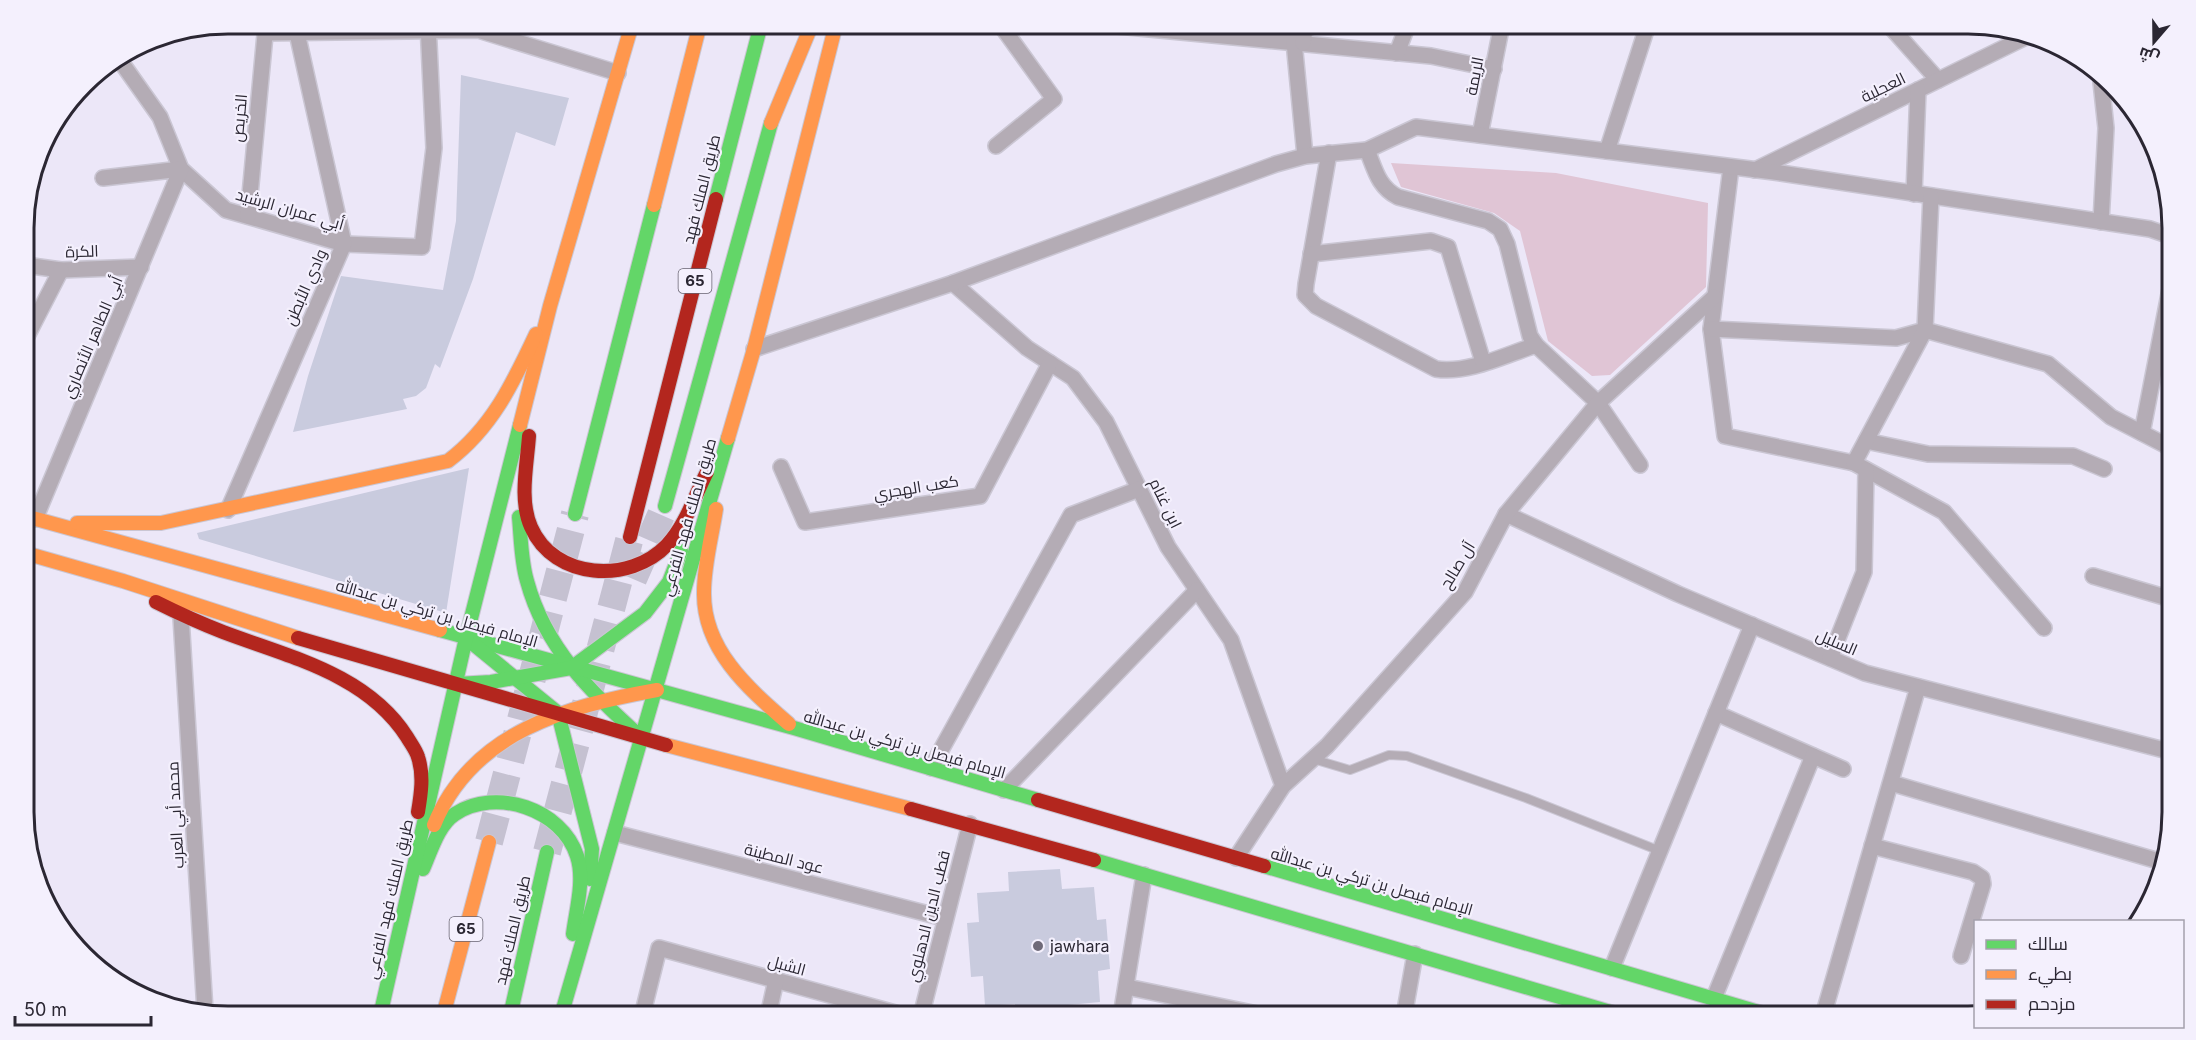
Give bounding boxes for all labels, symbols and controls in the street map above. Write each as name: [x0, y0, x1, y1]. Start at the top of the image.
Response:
north arrow: [2124, 12, 2184, 72]
text: ش: [2136, 43, 2162, 69]
street label: الريمة: [1460, 55, 1488, 97]
street label: العجلية: [1857, 68, 1909, 106]
street label: الخريص: [227, 93, 252, 143]
street label: طريق الملك فهد: [678, 132, 725, 246]
street label: أبي عمران الرشيد: [232, 184, 346, 238]
street label: الكرة: [65, 240, 99, 262]
street label: وادي الأبطن: [279, 246, 334, 330]
road number: 65: [678, 269, 712, 293]
street label: أبي الطاهر الأنصاري: [57, 273, 130, 403]
street label: طريق الملك فهد الفرعي: [656, 436, 724, 600]
street label: كعب الهجري: [872, 470, 961, 508]
street label: ابن غنام: [1144, 475, 1187, 532]
street label: آل صالح: [1435, 537, 1481, 593]
street label: الإمام فيصل بن تركي بن عبدالله: [332, 575, 540, 655]
street label: السليل: [1813, 624, 1861, 661]
street label: الإمام فيصل بن تركي بن عبدالله: [800, 706, 1008, 786]
street label: محمد أبي العرب: [162, 761, 192, 869]
street label: طريق الملك فهد الفرعي: [361, 817, 421, 982]
street label: عود المطينة: [742, 838, 826, 878]
street label: الإمام فيصل بن تركي بن عبدالله: [1267, 843, 1475, 923]
street label: قطب الدين الدهلوي: [902, 848, 958, 985]
street label: طريق الملك فهد: [490, 873, 535, 987]
road number: 65: [450, 917, 482, 941]
legend: [1974, 920, 2184, 1028]
text: سالك: [2028, 933, 2068, 954]
place label: jawhara: [1049, 936, 1109, 956]
marker: jawhara: [1031, 939, 1045, 953]
street label: الشبل: [766, 950, 808, 981]
text: بطيء: [2028, 963, 2072, 988]
scale bar: [15, 989, 152, 1027]
text: مزدحم: [2028, 993, 2076, 1016]
text: 50 m: [24, 999, 67, 1020]

